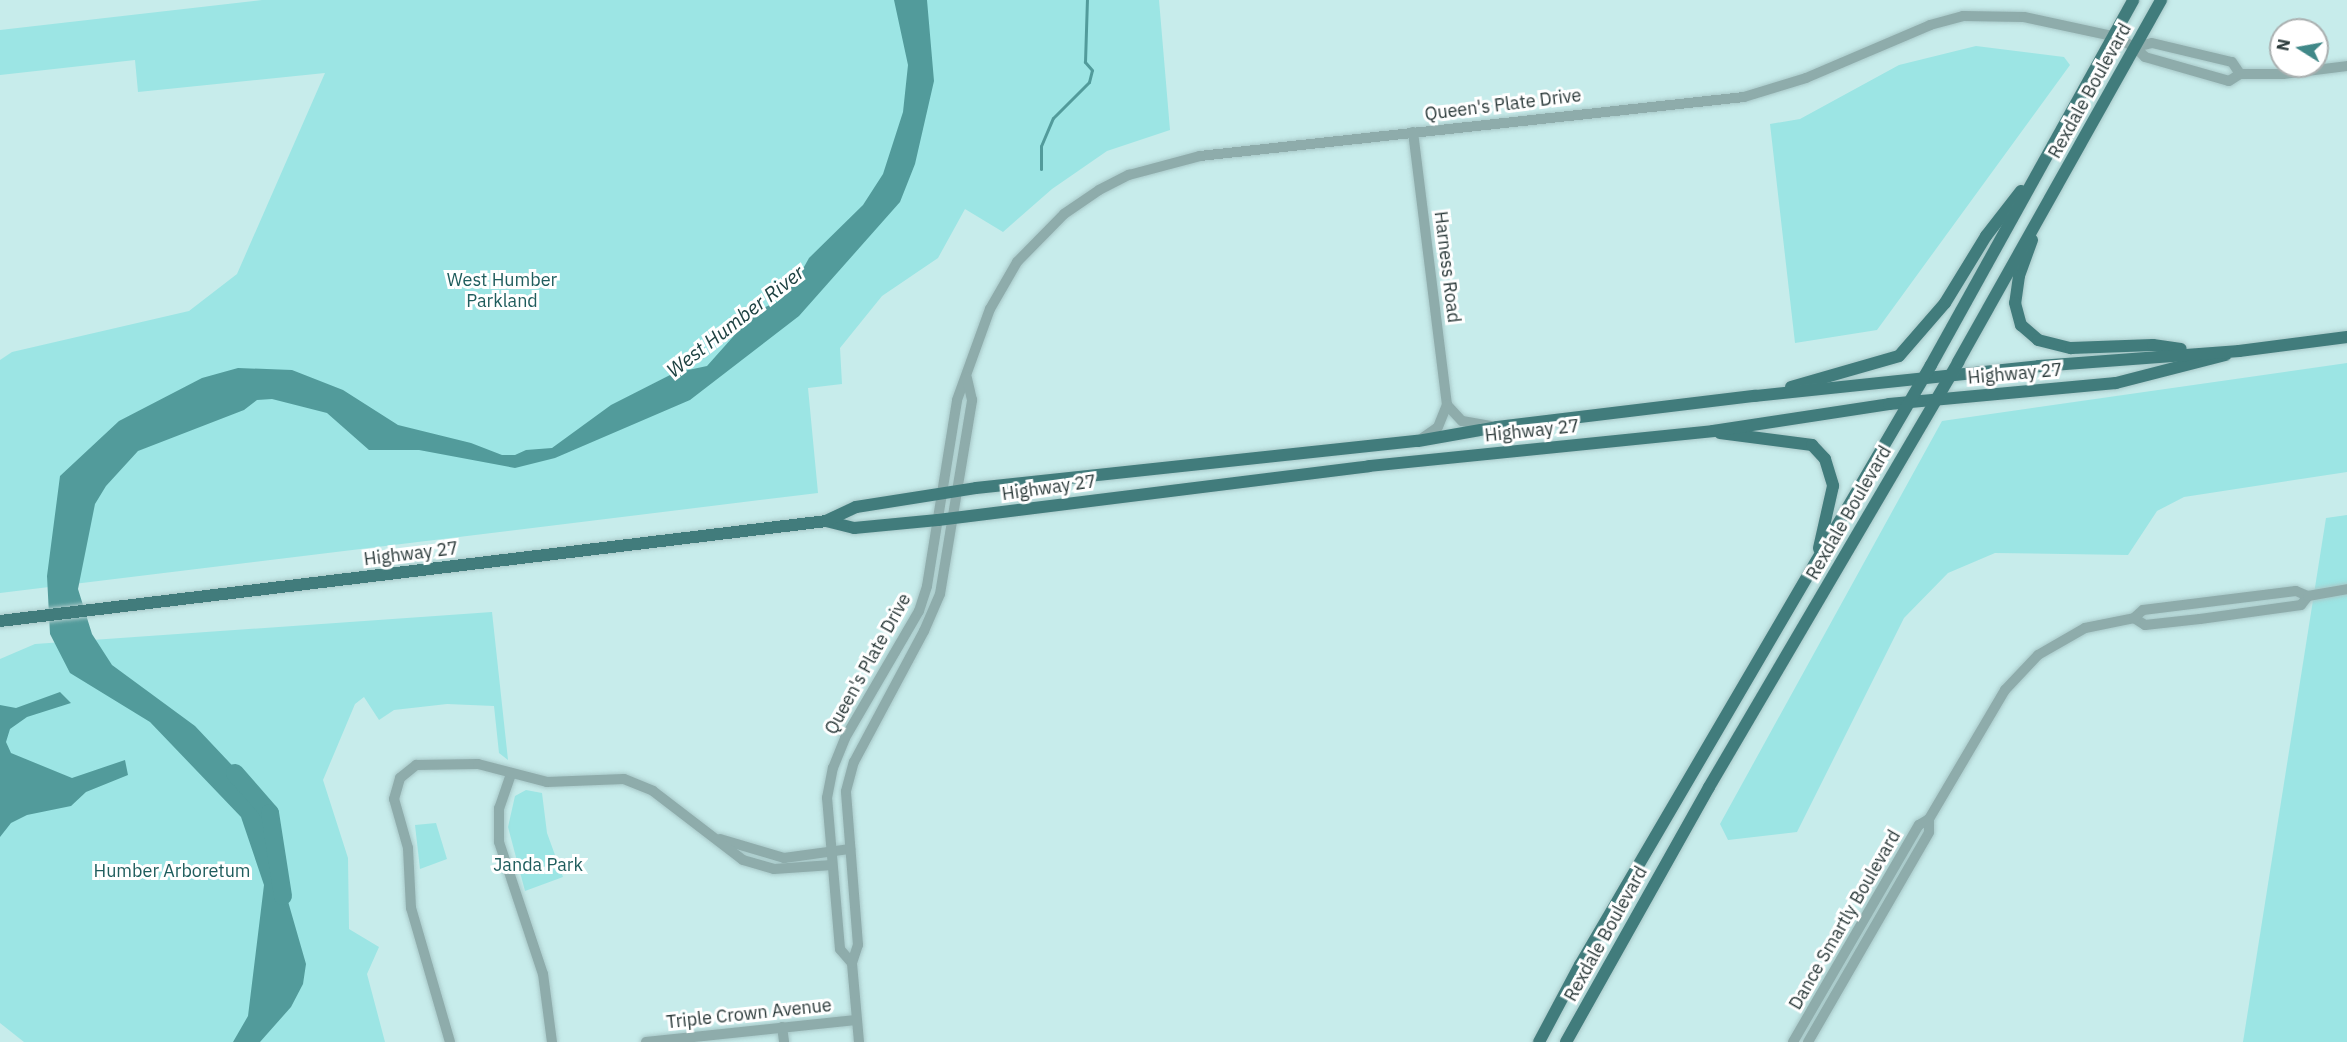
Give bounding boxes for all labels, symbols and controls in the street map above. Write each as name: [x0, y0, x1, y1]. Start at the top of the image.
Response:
north arrow: [2269, 18, 2329, 78]
street label: Rexdale Boulevard: [2044, 20, 2136, 162]
text: N: [2272, 37, 2294, 53]
street label: Queen's Plate Drive: [1423, 85, 1583, 125]
street label: Harness Road: [1429, 210, 1465, 324]
water label: West Humber River: [662, 260, 808, 382]
park label: West Humber Parkland: [447, 270, 557, 312]
street label: Highway 27: [1967, 359, 2063, 389]
street label: Highway 27: [1484, 415, 1580, 447]
street label: Rexdale Boulevard: [1802, 442, 1896, 584]
street label: Highway 27: [1001, 471, 1097, 505]
street label: Highway 27: [363, 537, 459, 571]
street label: Queen's Plate Drive: [820, 590, 916, 738]
street label: Dance Smartly Boulevard: [1785, 826, 1905, 1014]
park label: Janda Park: [493, 854, 583, 876]
park label: Humber Arboretum: [93, 860, 251, 882]
street label: Rexdale Boulevard: [1560, 863, 1652, 1005]
street label: Triple Crown Avenue: [665, 995, 833, 1033]

